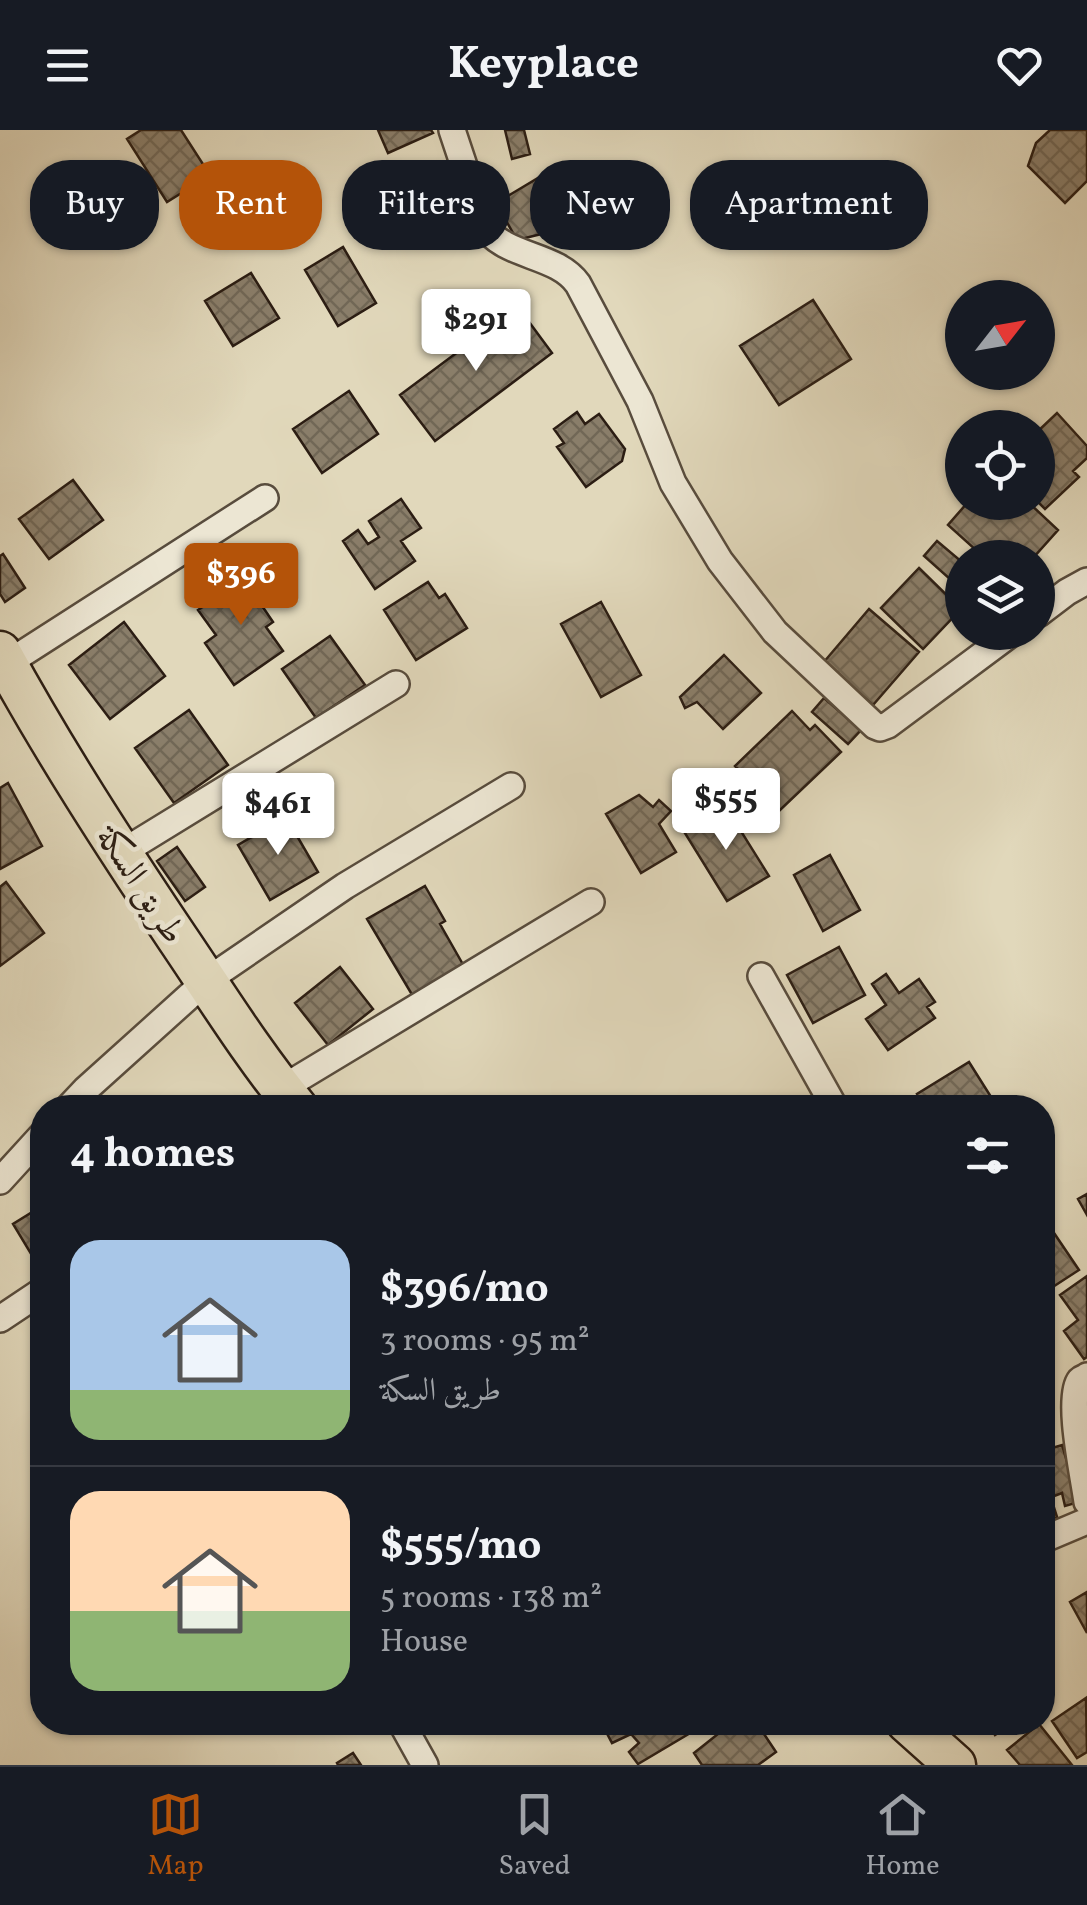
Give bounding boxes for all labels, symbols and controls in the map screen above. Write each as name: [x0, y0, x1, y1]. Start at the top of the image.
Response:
text: Keyplace: [448, 34, 639, 97]
icon: menu: [40, 38, 95, 93]
icon: heart: [992, 38, 1047, 93]
chip: Buy: [30, 160, 159, 250]
chip: Rent: [179, 160, 322, 250]
chip: Filters: [342, 160, 510, 250]
chip: New: [530, 160, 670, 250]
chip: Apartment: [690, 160, 928, 250]
north arrow: [945, 280, 1055, 390]
map controls: [945, 280, 1055, 650]
pin: $291: [417, 289, 535, 374]
text: $291: [444, 299, 508, 343]
button: locate: [945, 410, 1055, 520]
button: layers: [945, 540, 1055, 650]
pin: $396: [182, 543, 300, 628]
text: $396: [206, 553, 276, 597]
pin: $555: [667, 768, 785, 853]
pin: $461: [219, 773, 337, 858]
text: $555: [694, 778, 758, 822]
text: $461: [244, 783, 312, 827]
street label: طريق السكة: [82, 815, 196, 954]
text: 4 homes: [70, 1126, 235, 1185]
icon: filters: [960, 1128, 1015, 1183]
text: $396/mo: [380, 1261, 549, 1320]
icon: home: [150, 1280, 270, 1400]
text: 3 rooms · 95 m²: [380, 1320, 590, 1364]
text: طريق السكة: [380, 1370, 501, 1414]
text: $555/mo: [380, 1518, 542, 1577]
icon: home: [150, 1531, 270, 1651]
text: 5 rooms · 138 m²: [380, 1577, 602, 1621]
text: House: [380, 1621, 468, 1665]
tab: Map: [147, 1787, 204, 1886]
tab: Saved: [498, 1787, 571, 1886]
tab: Home: [865, 1787, 940, 1886]

